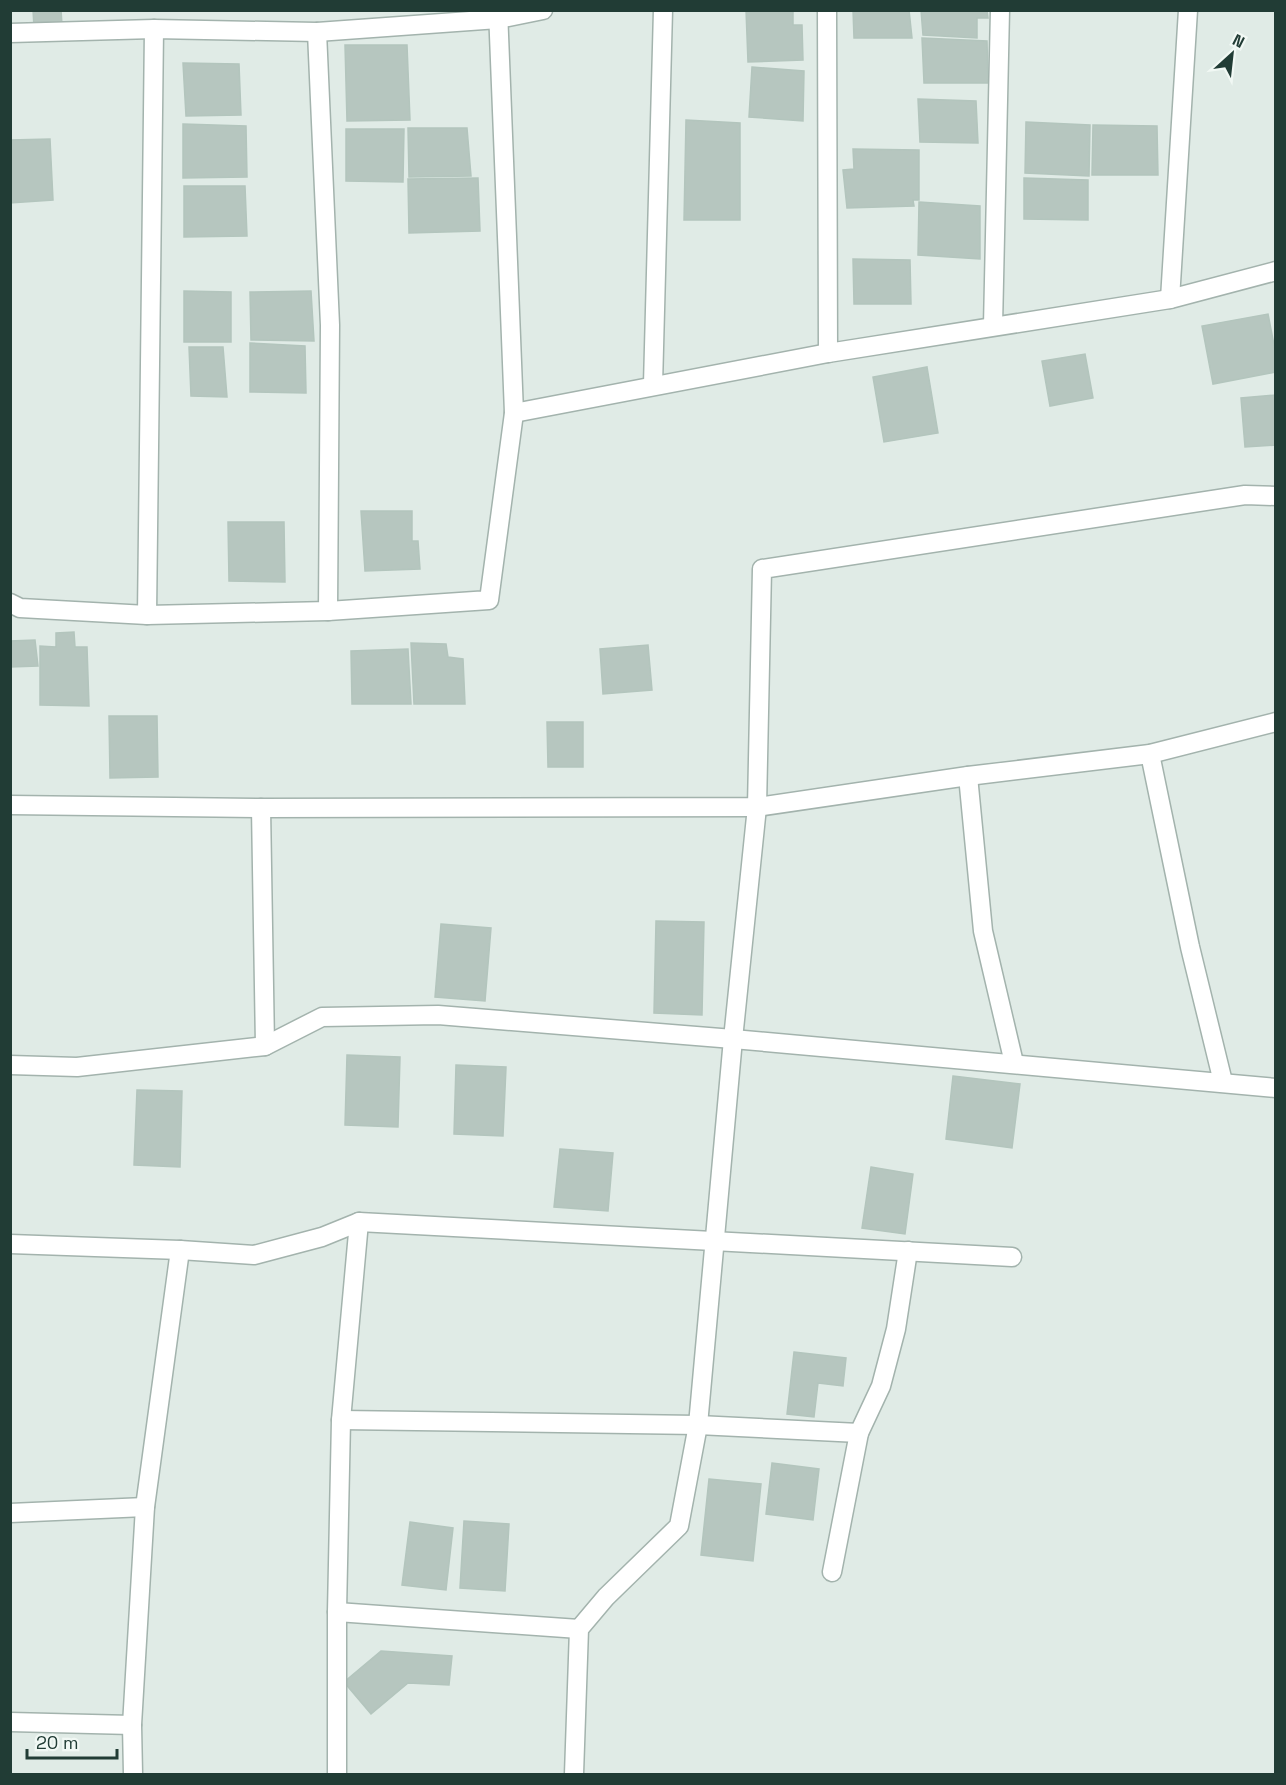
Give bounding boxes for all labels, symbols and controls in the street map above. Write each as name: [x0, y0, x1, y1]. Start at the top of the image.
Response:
north arrow: [1202, 24, 1262, 84]
text: N: [1229, 29, 1248, 53]
scale bar: [27, 1722, 117, 1760]
text: 20 m: [36, 1731, 79, 1754]

